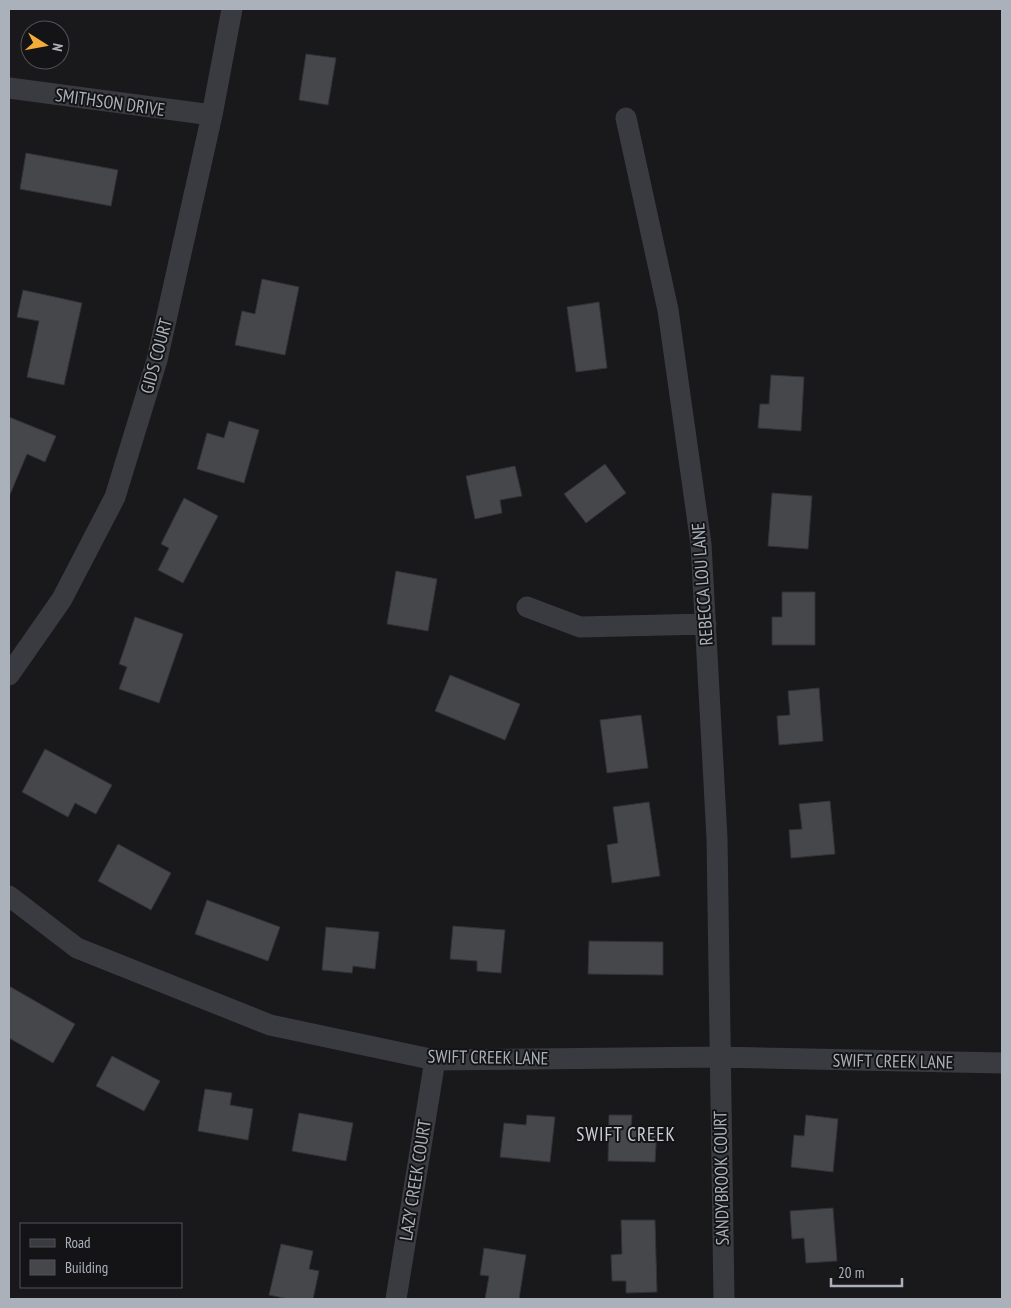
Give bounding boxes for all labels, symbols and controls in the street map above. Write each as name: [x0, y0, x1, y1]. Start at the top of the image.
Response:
north arrow: [20, 20, 70, 70]
text: N: [48, 42, 67, 53]
street label: SMITHSON DRIVE: [54, 83, 166, 121]
street label: GIDS COURT: [135, 316, 177, 396]
street label: REBECCA LOU LANE: [686, 522, 718, 646]
street label: SWIFT CREEK LANE: [427, 1044, 549, 1070]
street label: SWIFT CREEK LANE: [832, 1048, 954, 1074]
street label: SANDYBROOK COURT: [708, 1111, 734, 1245]
street label: LAZY CREEK COURT: [394, 1118, 436, 1242]
district label: SWIFT CREEK: [576, 1122, 676, 1146]
legend: [20, 1223, 182, 1288]
text: Road: [65, 1233, 91, 1252]
scale bar: [831, 1256, 902, 1288]
text: Building: [65, 1258, 108, 1277]
text: 20 m: [838, 1263, 864, 1282]

